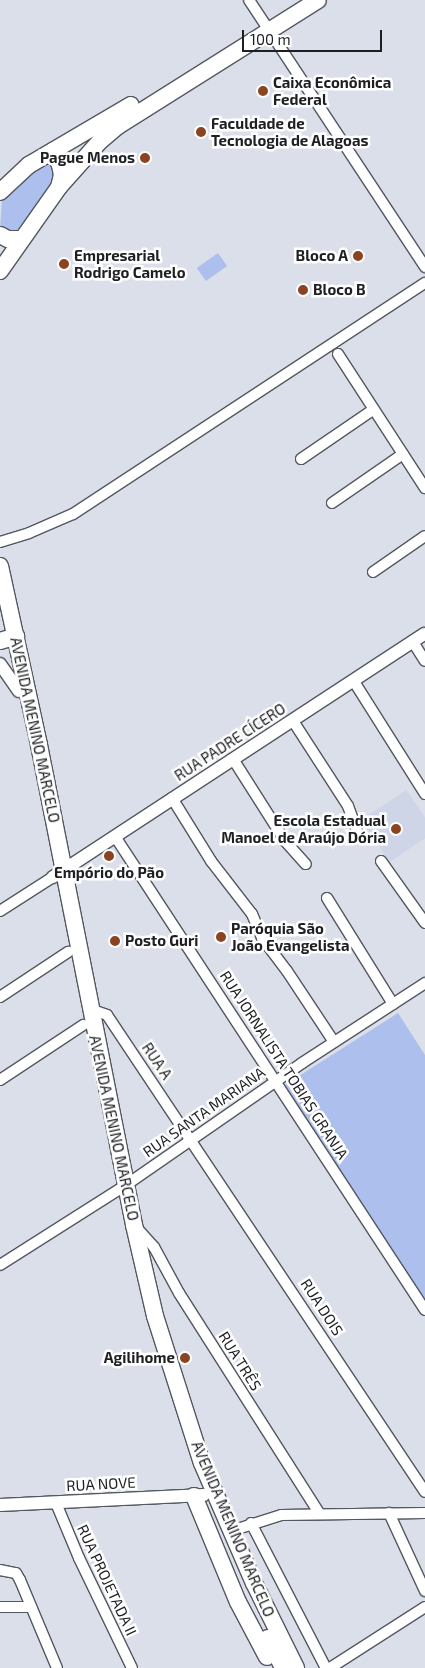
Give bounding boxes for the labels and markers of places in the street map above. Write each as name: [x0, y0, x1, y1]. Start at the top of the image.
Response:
place label: Caixa Econômica Federal: [273, 73, 391, 108]
marker: Caixa Econômica Federal: [257, 85, 269, 97]
place label: Faculdade de Tecnologia de Alagoas: [211, 114, 369, 149]
marker: Faculdade de Tecnologia de Alagoas: [195, 126, 207, 138]
place label: Pague Menos: [40, 149, 135, 167]
marker: Pague Menos: [139, 152, 151, 164]
place label: Empresarial Rodrigo Camelo: [74, 246, 186, 281]
place label: Bloco A: [295, 247, 348, 265]
marker: Bloco A: [352, 250, 364, 262]
marker: Empresarial Rodrigo Camelo: [58, 258, 70, 270]
place label: Bloco B: [313, 281, 366, 299]
marker: Bloco B: [297, 284, 309, 296]
place label: Escola Estadual Manoel de Araújo Dória: [221, 811, 386, 846]
marker: Escola Estadual Manoel de Araújo Dória: [390, 823, 402, 835]
marker: Empório do Pão: [103, 850, 115, 862]
place label: Empório do Pão: [54, 864, 164, 882]
place label: Paróquia São João Evangelista: [231, 919, 349, 954]
marker: Paróquia São João Evangelista: [215, 931, 227, 943]
place label: Posto Guri: [125, 932, 198, 950]
marker: Posto Guri: [109, 935, 121, 947]
place label: Agilihome: [104, 1349, 175, 1367]
marker: Agilihome: [179, 1352, 191, 1364]

